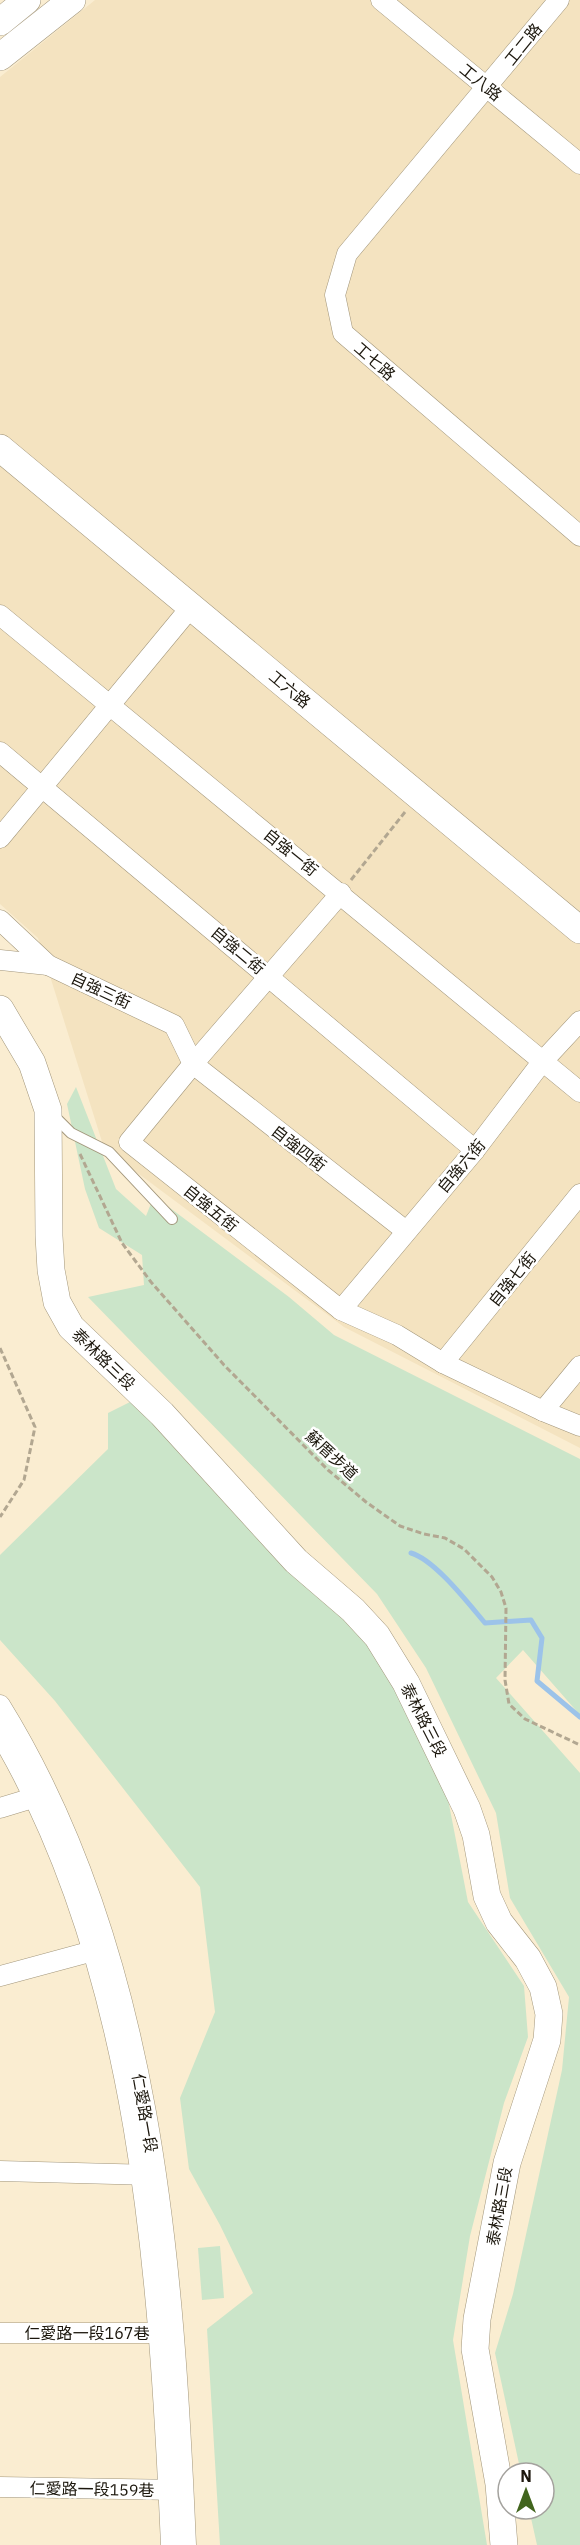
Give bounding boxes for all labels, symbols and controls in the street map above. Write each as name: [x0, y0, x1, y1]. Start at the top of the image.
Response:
street label: 工二路: [500, 19, 546, 69]
street label: 工八路: [456, 59, 506, 105]
street label: 工七路: [350, 338, 400, 384]
street label: 工六路: [265, 666, 315, 712]
street label: 自強一街: [260, 824, 322, 880]
street label: 自強二街: [207, 922, 269, 978]
street label: 自強三街: [68, 967, 134, 1013]
street label: 自強四街: [268, 1120, 330, 1176]
street label: 自強六街: [433, 1135, 489, 1197]
street label: 自強五街: [180, 1180, 242, 1236]
street label: 自強七街: [484, 1248, 540, 1310]
street label: 泰林路三段: [68, 1324, 140, 1394]
street label: 蘇厝步道: [302, 1426, 362, 1484]
street label: 泰林路三段: [397, 1680, 451, 1760]
street label: 仁愛路一段: [128, 2072, 162, 2154]
street label: 泰林路三段: [482, 2165, 516, 2247]
street label: 仁愛路一段167巷: [25, 2323, 149, 2343]
north arrow: [496, 2461, 556, 2521]
text: N: [520, 2466, 532, 2486]
street label: 仁愛路一段159巷: [29, 2478, 155, 2500]

